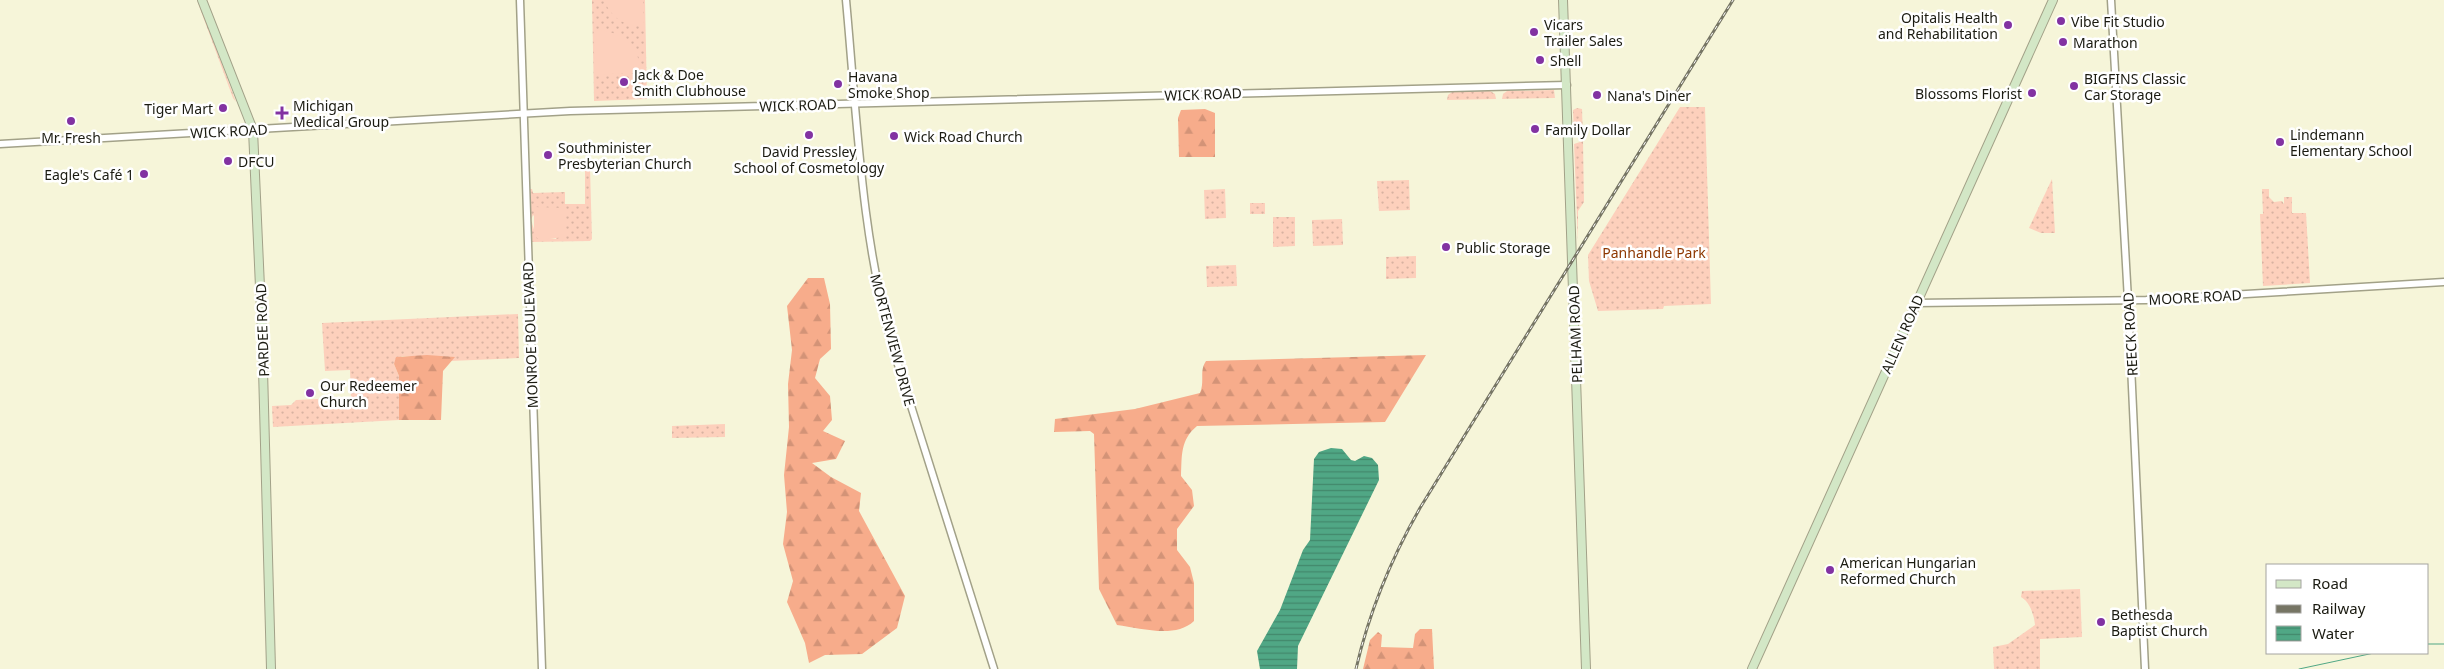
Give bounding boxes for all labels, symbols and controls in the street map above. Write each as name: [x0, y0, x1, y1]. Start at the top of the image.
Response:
place label: Opitalis Health and Rehabilitation: [1878, 8, 1998, 43]
place label: Vibe Fit Studio: [2071, 12, 2165, 31]
place label: Vicars Trailer Sales: [1544, 15, 1623, 50]
marker: Vibe Fit Studio: [2055, 15, 2067, 27]
marker: Opitalis Health and Rehabilitation: [2002, 19, 2014, 31]
marker: Vicars Trailer Sales: [1528, 26, 1540, 38]
place label: Marathon: [2073, 33, 2138, 52]
marker: Marathon: [2057, 36, 2069, 48]
place label: Shell: [1550, 51, 1581, 70]
marker: Shell: [1534, 54, 1546, 66]
place label: Jack & Doe Smith Clubhouse: [632, 65, 746, 100]
place label: Havana Smoke Shop: [848, 67, 930, 102]
place label: BIGFINS Classic Car Storage: [2084, 69, 2186, 104]
marker: Jack & Doe Smith Clubhouse: [618, 76, 630, 88]
marker: Havana Smoke Shop: [832, 78, 844, 90]
marker: BIGFINS Classic Car Storage: [2068, 80, 2080, 92]
street label: WICK ROAD: [1164, 83, 1242, 105]
place label: Blossoms Florist: [1915, 84, 2022, 103]
place label: Nana's Diner: [1607, 86, 1691, 105]
marker: Blossoms Florist: [2026, 87, 2038, 99]
marker: Nana's Diner: [1591, 89, 1603, 101]
street label: WICK ROAD: [759, 94, 837, 116]
place label: Michigan Medical Group: [293, 96, 389, 131]
place label: Tiger Mart: [144, 99, 213, 118]
marker: Tiger Mart: [217, 102, 229, 114]
marker: Michigan Medical Group: [275, 106, 289, 120]
marker: Mr. Fresh: [65, 115, 77, 127]
street label: WICK ROAD: [190, 119, 268, 143]
place label: Family Dollar: [1545, 120, 1631, 139]
marker: Family Dollar: [1529, 123, 1541, 135]
place label: Lindemann Elementary School: [2290, 125, 2412, 160]
place label: Wick Road Church: [904, 127, 1023, 146]
place label: Mr. Fresh: [41, 128, 101, 147]
marker: David Pressley School of Cosmetology: [803, 129, 815, 141]
marker: Wick Road Church: [888, 130, 900, 142]
marker: Lindemann Elementary School: [2274, 136, 2286, 148]
place label: Southminister Presbyterian Church: [558, 138, 692, 173]
place label: David Pressley School of Cosmetology: [734, 142, 885, 177]
marker: Southminister Presbyterian Church: [542, 149, 554, 161]
place label: DFCU: [238, 152, 275, 171]
marker: DFCU: [222, 155, 234, 167]
place label: Eagle's Café 1: [44, 165, 134, 184]
marker: Eagle's Café 1: [138, 168, 150, 180]
place label: Public Storage: [1456, 238, 1550, 257]
marker: Public Storage: [1440, 241, 1452, 253]
park label: Panhandle Park: [1602, 243, 1706, 262]
street label: MONROE BOULEVARD: [518, 261, 542, 409]
street label: MORTENVIEW DRIVE: [866, 272, 920, 408]
street label: PARDEE ROAD: [251, 283, 273, 377]
street label: PELHAM ROAD: [1564, 285, 1586, 383]
street label: MOORE ROAD: [2148, 285, 2242, 309]
street label: ALLEN ROAD: [1876, 292, 1928, 376]
street label: REECK ROAD: [2118, 292, 2142, 376]
place label: Our Redeemer Church: [320, 376, 417, 411]
marker: Our Redeemer Church: [304, 387, 316, 399]
place label: American Hungarian Reformed Church: [1840, 553, 1976, 588]
marker: American Hungarian Reformed Church: [1824, 564, 1836, 576]
legend: [2266, 564, 2429, 654]
text: Road: [2312, 573, 2348, 593]
text: Railway: [2312, 598, 2366, 618]
place label: Bethesda Baptist Church: [2111, 605, 2208, 640]
marker: Bethesda Baptist Church: [2095, 616, 2107, 628]
text: Water: [2312, 623, 2354, 643]

